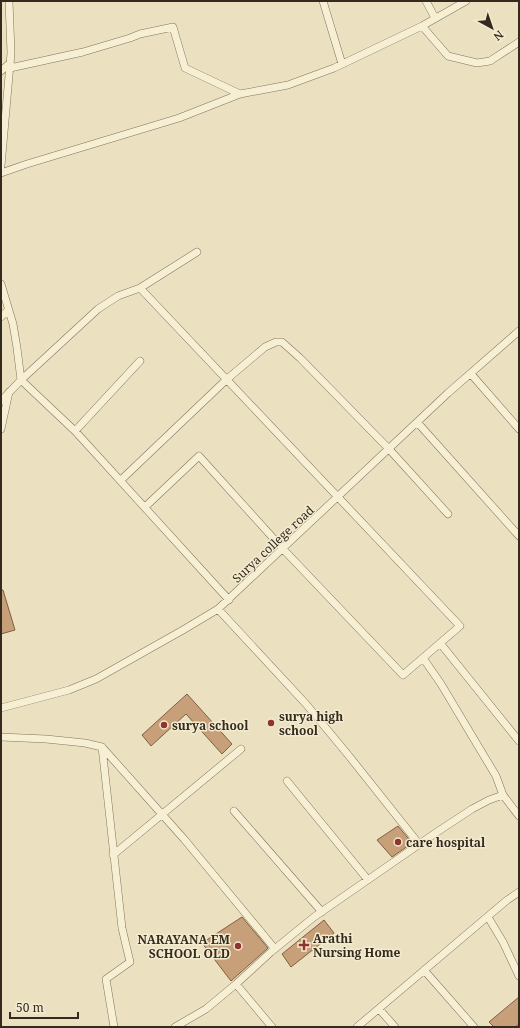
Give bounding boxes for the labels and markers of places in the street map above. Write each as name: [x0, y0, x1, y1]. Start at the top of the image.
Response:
place label: surya high school: [279, 708, 343, 739]
place label: surya school: [172, 717, 249, 734]
marker: surya high school: [266, 718, 276, 728]
marker: surya school: [159, 720, 169, 730]
place label: care hospital: [406, 834, 486, 851]
marker: care hospital: [393, 837, 403, 847]
place label: Arathi Nursing Home: [313, 930, 401, 961]
place label: NARAYANA EM SCHOOL OLD: [137, 931, 231, 962]
marker: Arathi Nursing Home: [298, 939, 310, 951]
marker: NARAYANA EM SCHOOL OLD: [233, 941, 243, 951]

